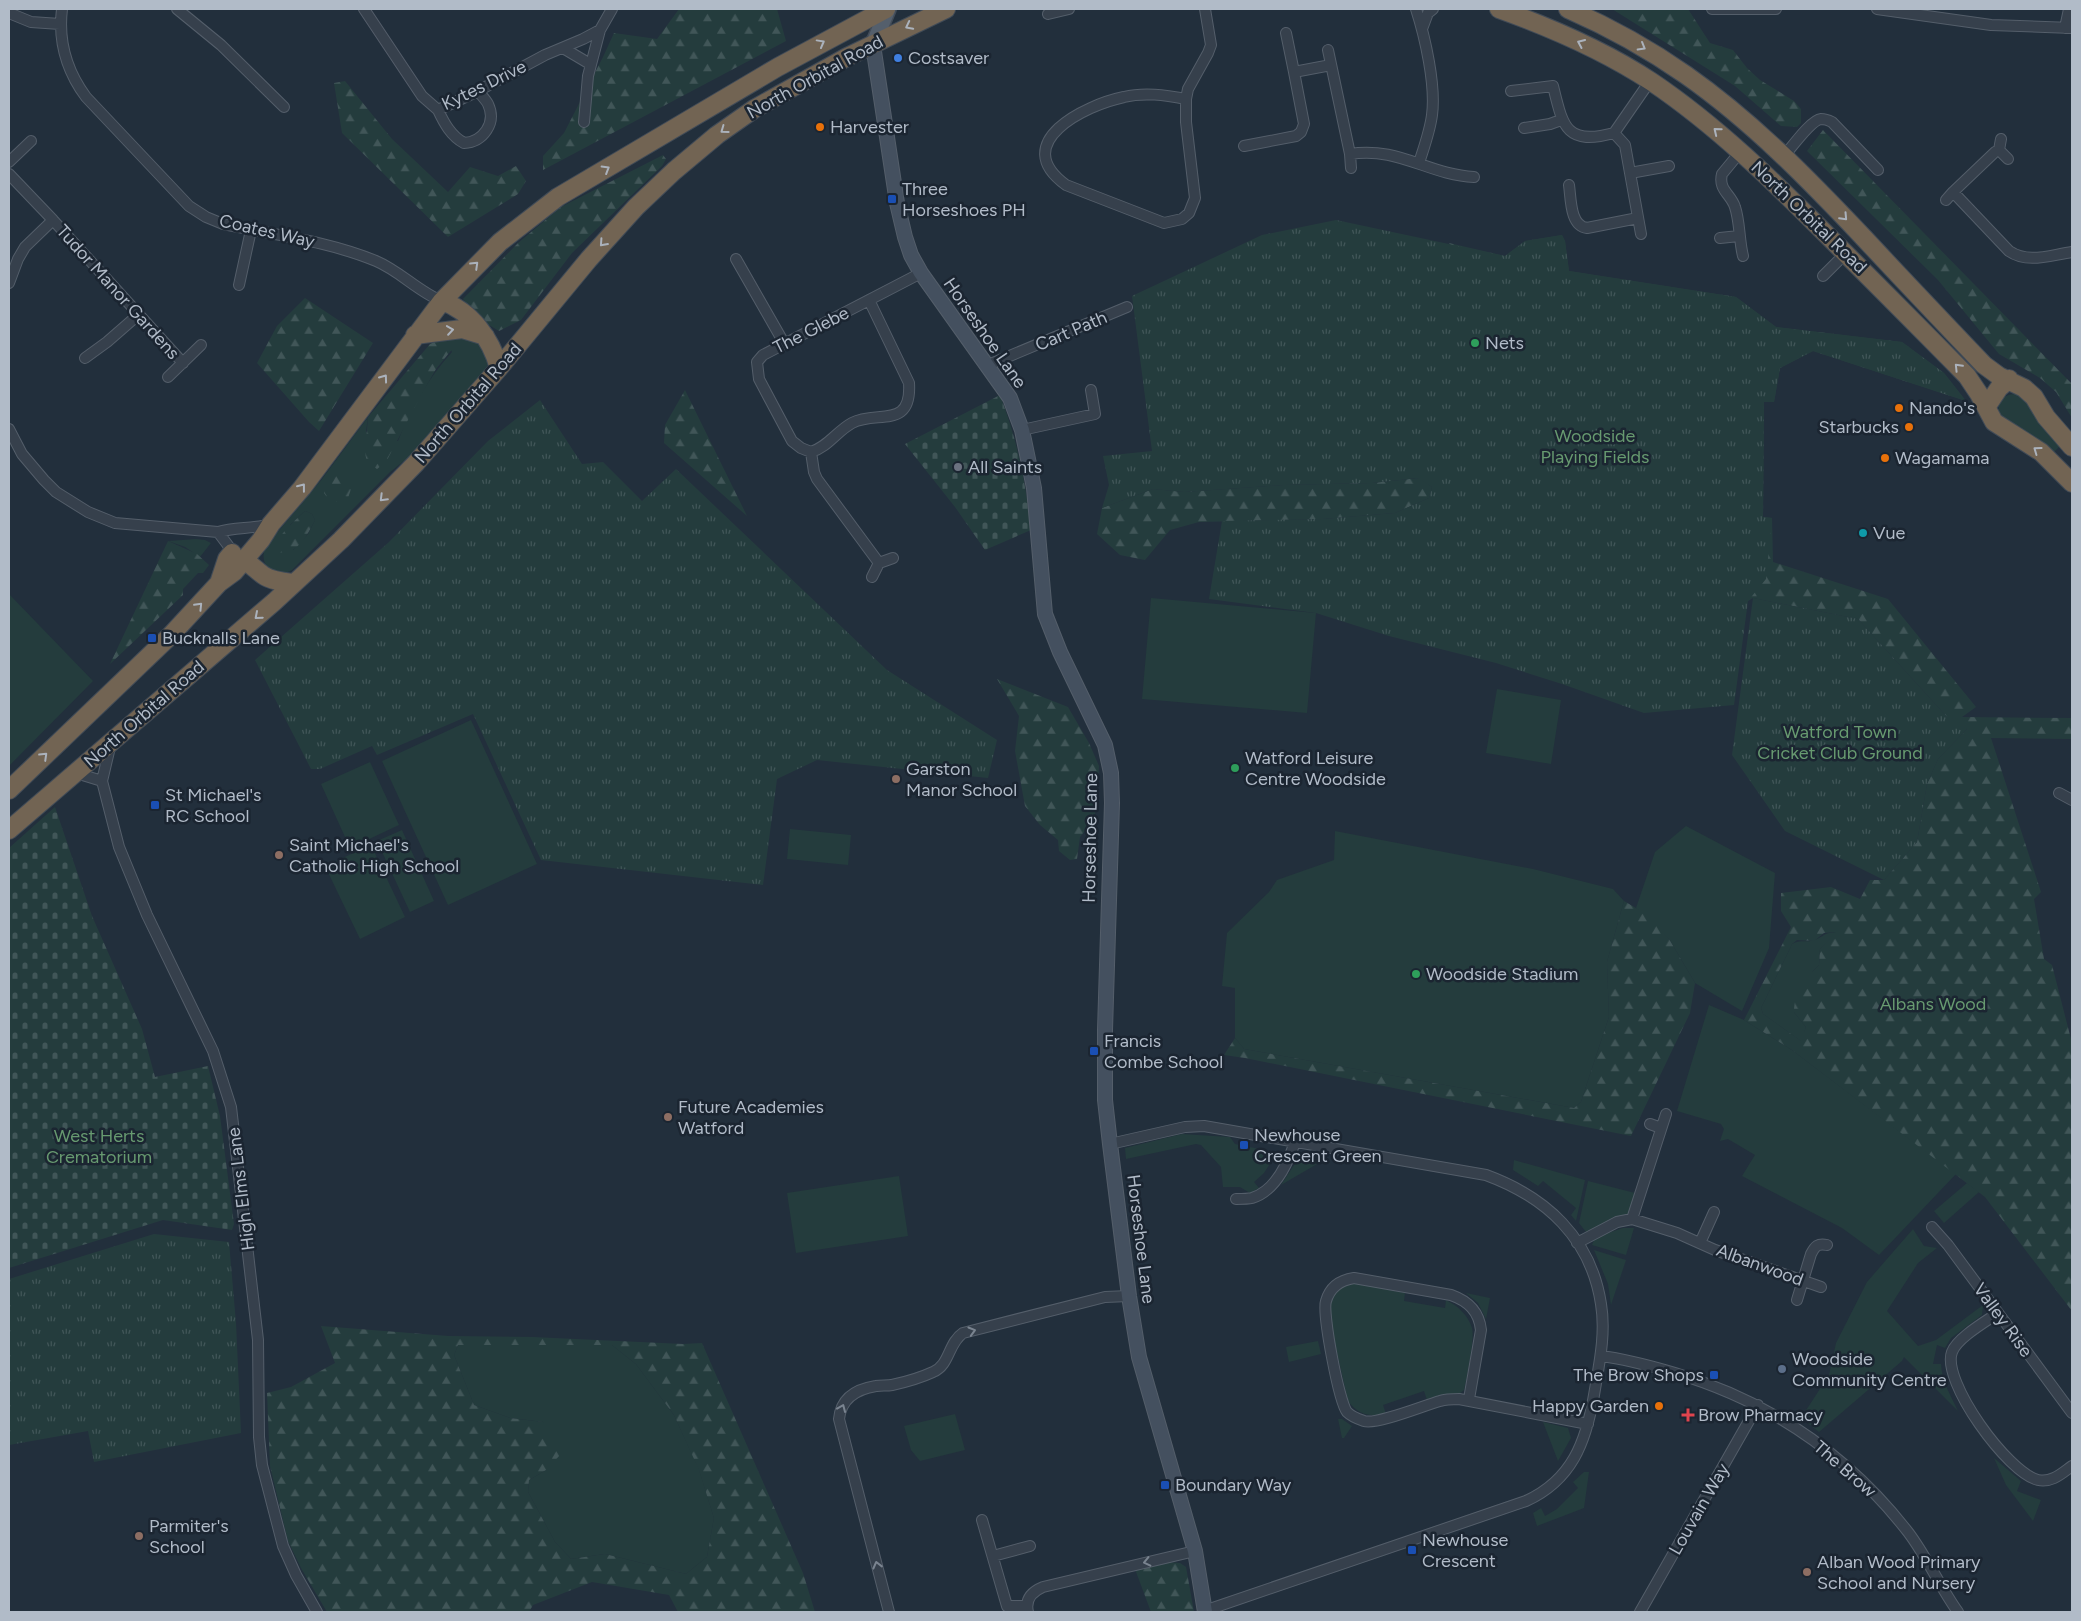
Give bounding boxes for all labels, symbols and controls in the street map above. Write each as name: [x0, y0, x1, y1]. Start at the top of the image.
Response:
one-way arrow: [905, 20, 914, 30]
street label: North Orbital Road: [743, 30, 887, 124]
one-way arrow: [1577, 38, 1586, 49]
one-way arrow: [815, 40, 824, 50]
one-way arrow: [1637, 41, 1646, 51]
place label: Costsaver: [908, 47, 989, 69]
marker: Costsaver: [892, 52, 904, 64]
street label: Kytes Drive: [438, 55, 530, 115]
place label: Harvester: [830, 116, 909, 138]
marker: Harvester: [814, 121, 826, 133]
one-way arrow: [720, 124, 730, 133]
one-way arrow: [1714, 129, 1723, 137]
street label: North Orbital Road: [1747, 156, 1871, 278]
one-way arrow: [600, 165, 609, 175]
place label: Three Horseshoes PH: [902, 178, 1026, 221]
marker: Three Horseshoes PH: [886, 193, 898, 205]
street label: Coates Way: [217, 209, 317, 253]
one-way arrow: [1838, 211, 1847, 220]
street label: Tudor Manor Gardens: [52, 220, 184, 364]
one-way arrow: [600, 238, 609, 247]
one-way arrow: [470, 262, 479, 271]
street label: Horseshoe Lane: [939, 274, 1031, 393]
street label: The Glebe: [769, 301, 853, 358]
street label: Cart Path: [1032, 306, 1110, 356]
one-way arrow: [447, 325, 455, 336]
place label: Nets: [1485, 332, 1524, 354]
marker: Nets: [1469, 337, 1481, 349]
street label: North Orbital Road: [410, 338, 526, 468]
one-way arrow: [1955, 364, 1964, 373]
one-way arrow: [378, 375, 386, 384]
place label: Nando's: [1909, 397, 1975, 419]
marker: Nando's: [1893, 402, 1905, 414]
place label: Starbucks: [1818, 416, 1899, 438]
marker: Starbucks: [1903, 421, 1915, 433]
park label: Woodside Playing Fields: [1541, 425, 1649, 468]
place label: Wagamama: [1895, 447, 1989, 469]
one-way arrow: [2034, 447, 2043, 455]
marker: Wagamama: [1879, 452, 1891, 464]
place label: All Saints: [968, 456, 1042, 478]
marker: All Saints: [952, 461, 964, 473]
one-way arrow: [296, 483, 305, 493]
one-way arrow: [380, 492, 389, 501]
place label: Vue: [1873, 522, 1905, 544]
marker: Vue: [1857, 527, 1869, 539]
one-way arrow: [193, 603, 202, 612]
one-way arrow: [255, 610, 264, 619]
place label: Bucknalls Lane: [162, 627, 280, 649]
marker: Bucknalls Lane: [146, 632, 158, 644]
street label: North Orbital Road: [79, 656, 209, 772]
park label: Watford Town Cricket Club Ground: [1757, 721, 1923, 764]
place label: Watford Leisure Centre Woodside: [1245, 747, 1386, 790]
one-way arrow: [38, 753, 47, 762]
place label: Garston Manor School: [906, 758, 1017, 801]
marker: Watford Leisure Centre Woodside: [1229, 762, 1241, 774]
marker: Garston Manor School: [890, 773, 902, 785]
street label: Horseshoe Lane: [1078, 773, 1102, 903]
place label: St Michael's RC School: [165, 784, 261, 827]
marker: St Michael's RC School: [149, 799, 161, 811]
place label: Saint Michael's Catholic High School: [289, 834, 459, 877]
marker: Saint Michael's Catholic High School: [273, 849, 285, 861]
place label: Woodside Stadium: [1426, 963, 1578, 985]
marker: Woodside Stadium: [1410, 968, 1422, 980]
park label: Albans Wood: [1880, 993, 1986, 1015]
place label: Francis Combe School: [1104, 1030, 1223, 1073]
marker: Francis Combe School: [1088, 1045, 1100, 1057]
place label: Future Academies Watford: [678, 1096, 824, 1139]
marker: Future Academies Watford: [662, 1111, 674, 1123]
place label: Newhouse Crescent Green: [1254, 1124, 1382, 1167]
park label: West Herts Crematorium: [46, 1125, 152, 1168]
street label: High Elms Lane: [223, 1126, 259, 1252]
marker: Newhouse Crescent Green: [1238, 1139, 1250, 1151]
street label: Horseshoe Lane: [1122, 1173, 1160, 1305]
street label: Albanwood: [1713, 1239, 1807, 1291]
street label: Valley Rise: [1969, 1279, 2037, 1361]
one-way arrow: [967, 1326, 976, 1336]
place label: Woodside Community Centre: [1792, 1348, 1947, 1391]
marker: Woodside Community Centre: [1776, 1363, 1788, 1375]
place label: The Brow Shops: [1573, 1364, 1704, 1386]
marker: The Brow Shops: [1708, 1369, 1720, 1381]
place label: Happy Garden: [1532, 1395, 1649, 1417]
marker: Happy Garden: [1653, 1400, 1665, 1412]
one-way arrow: [836, 1404, 847, 1413]
place label: Brow Pharmacy: [1698, 1404, 1824, 1426]
marker: Brow Pharmacy: [1682, 1409, 1694, 1421]
street label: The Brow: [1809, 1436, 1881, 1502]
street label: Louvain Way: [1664, 1459, 1734, 1559]
place label: Boundary Way: [1175, 1474, 1292, 1496]
marker: Boundary Way: [1159, 1479, 1171, 1491]
place label: Parmiter's School: [149, 1515, 229, 1558]
place label: Newhouse Crescent: [1422, 1529, 1509, 1572]
marker: Parmiter's School: [133, 1530, 145, 1542]
marker: Newhouse Crescent: [1406, 1544, 1418, 1556]
place label: Alban Wood Primary School and Nursery: [1817, 1551, 1981, 1594]
one-way arrow: [1143, 1556, 1152, 1567]
one-way arrow: [872, 1562, 882, 1570]
marker: Alban Wood Primary School and Nursery: [1801, 1566, 1813, 1578]

